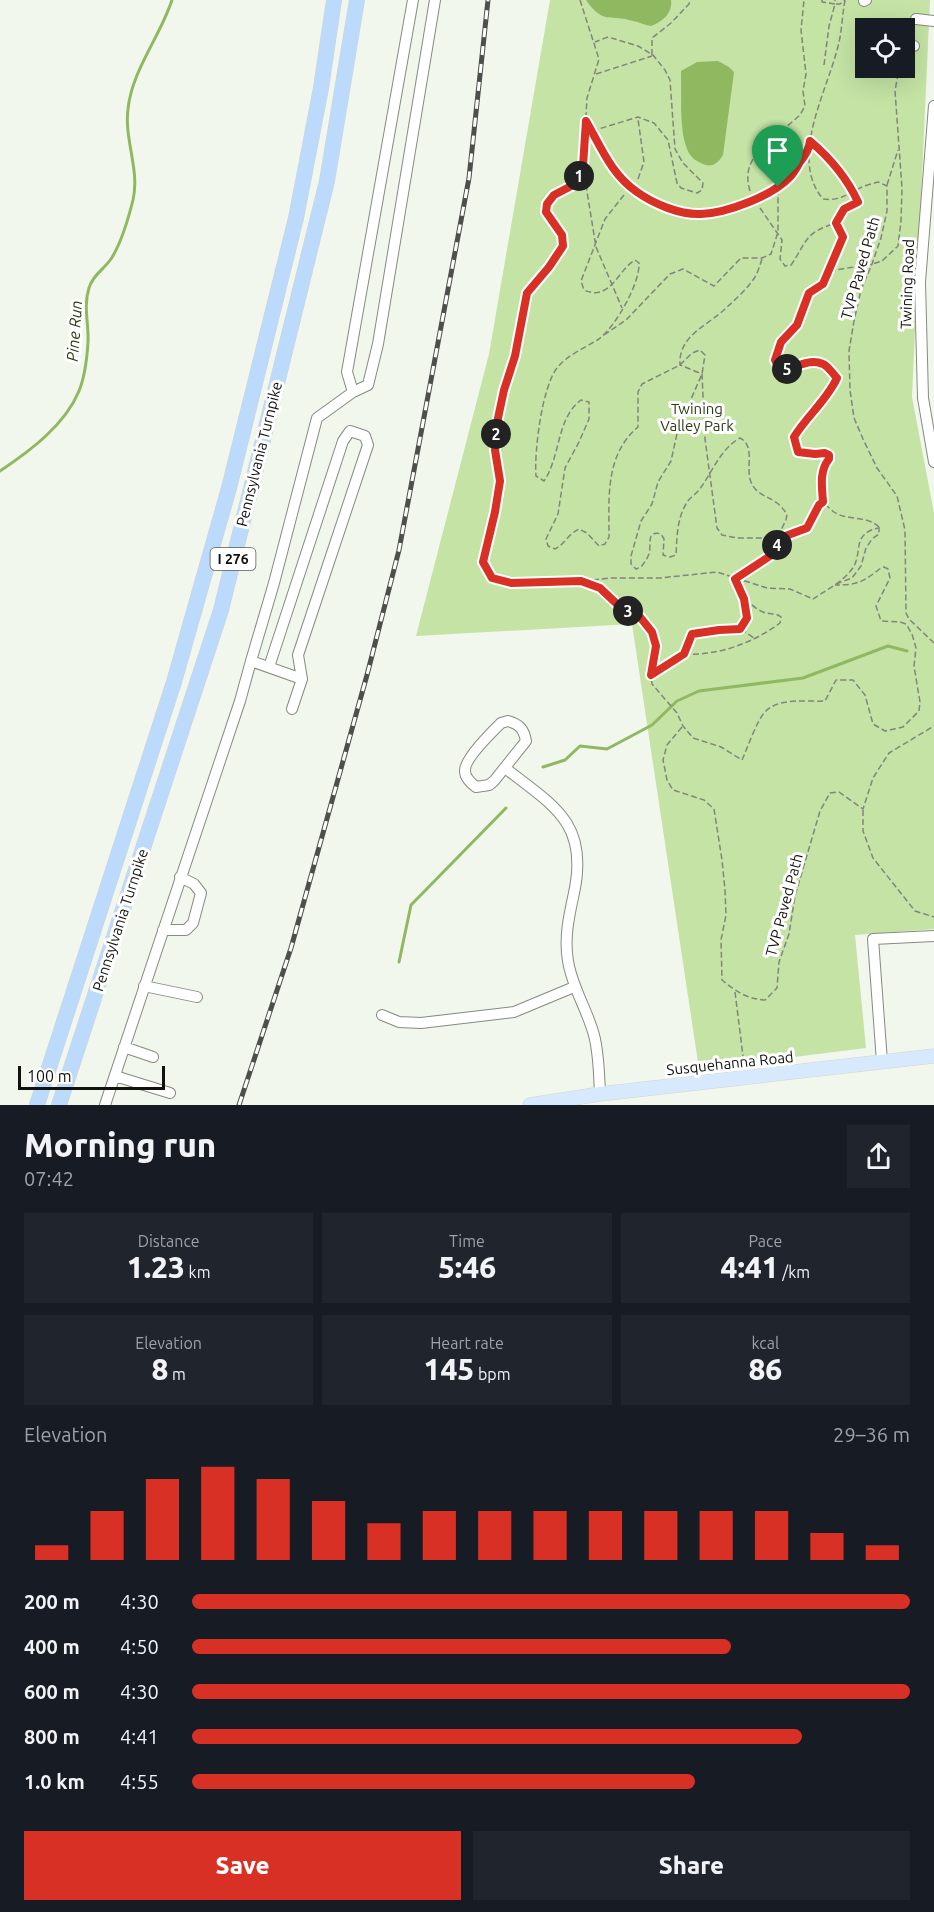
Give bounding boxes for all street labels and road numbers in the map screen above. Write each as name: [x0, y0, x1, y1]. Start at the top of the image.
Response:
street label: TVP Paved Path: [837, 215, 883, 321]
street label: Twining Road: [897, 239, 917, 329]
street label: Pennsylvania Turnpike: [233, 380, 285, 528]
road number: I 276: [210, 548, 256, 570]
street label: Pennsylvania Turnpike: [89, 847, 151, 993]
street label: TVP Paved Path: [762, 852, 806, 958]
street label: Susquehanna Road: [666, 1048, 794, 1078]

